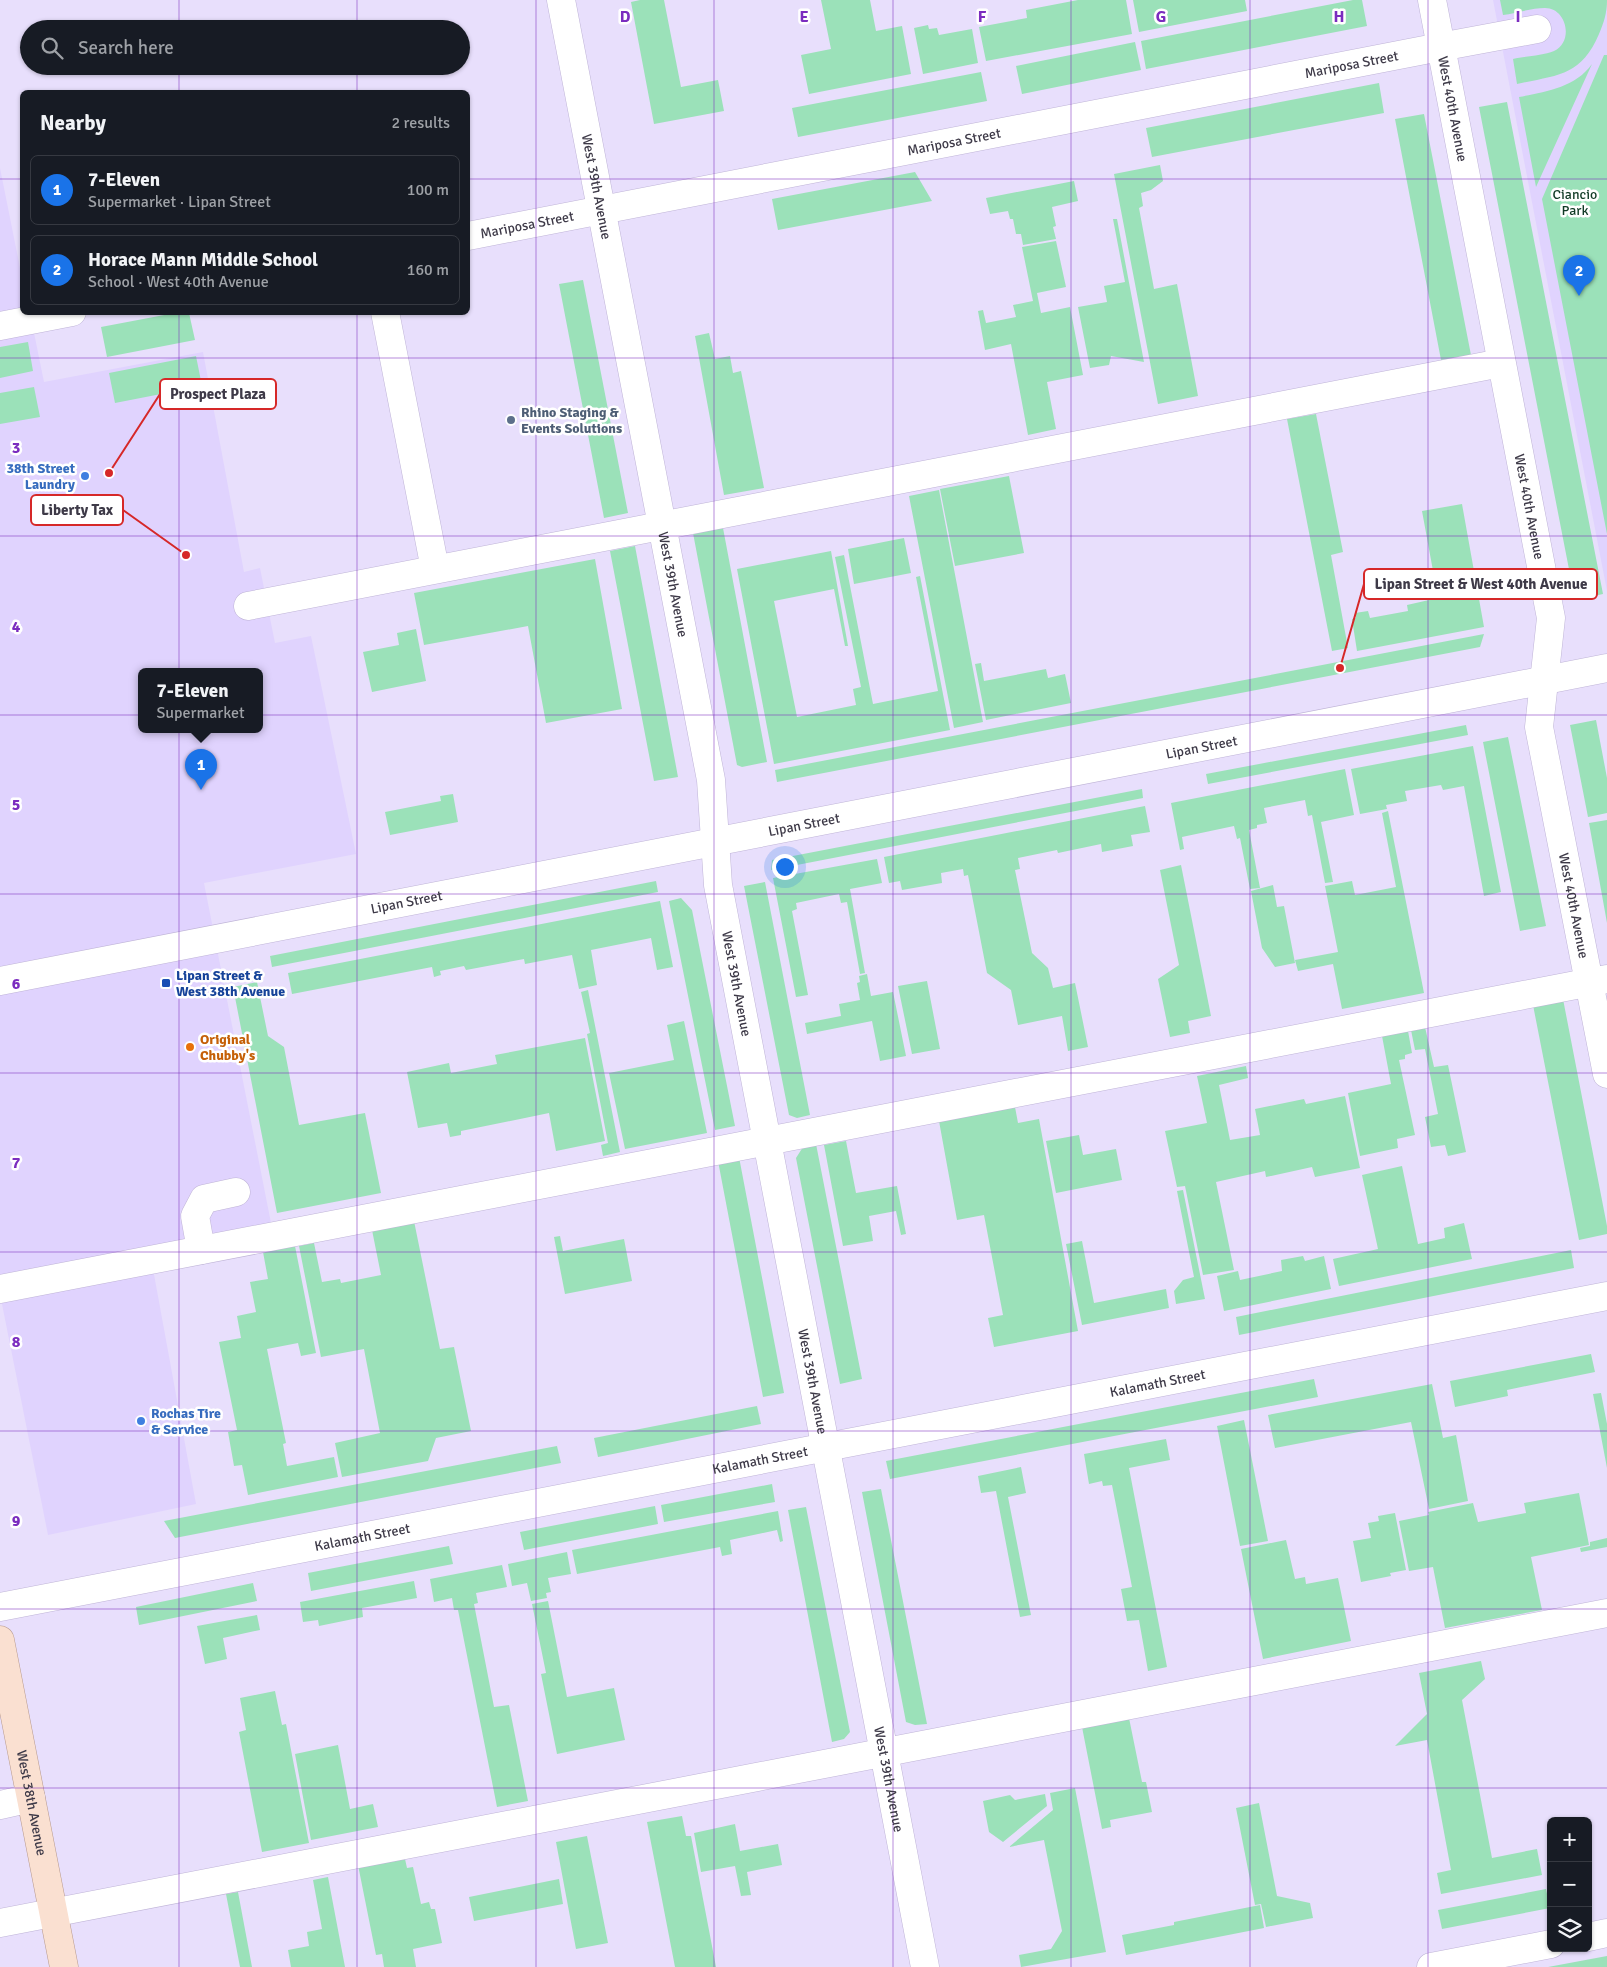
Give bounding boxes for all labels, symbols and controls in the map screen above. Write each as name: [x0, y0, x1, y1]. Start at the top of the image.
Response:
text: D: [620, 7, 631, 27]
text: E: [799, 7, 809, 27]
text: F: [978, 7, 987, 27]
text: G: [1156, 7, 1166, 27]
text: H: [1334, 7, 1344, 27]
text: I: [1515, 7, 1521, 27]
search box: [20, 20, 470, 75]
icon: search: [38, 34, 66, 62]
text: Search here: [78, 36, 174, 60]
street label: Mariposa Street: [1303, 47, 1400, 82]
street label: West 40th Avenue: [1435, 55, 1471, 163]
text: Nearby: [40, 110, 106, 136]
text: 2 results: [391, 113, 450, 133]
street label: Mariposa Street: [906, 124, 1002, 159]
street label: West 39th Avenue: [578, 132, 615, 241]
text: 7-Eleven: [88, 168, 160, 192]
text: 1: [53, 180, 61, 200]
text: 100 m: [407, 180, 449, 200]
park label: Ciancio Park: [1553, 186, 1597, 219]
text: Supermarket · Lipan Street: [88, 192, 271, 212]
street label: Mariposa Street: [479, 207, 575, 242]
text: Horace Mann Middle School: [88, 248, 318, 272]
pin: 2: [1563, 255, 1595, 296]
text: 2: [53, 260, 61, 280]
text: 160 m: [407, 260, 449, 280]
text: School · West 40th Avenue: [88, 272, 269, 292]
callout: Prospect Plaza: [160, 379, 276, 409]
text: Prospect Plaza: [170, 385, 266, 403]
place label: Rhino Staging & Events Solutions: [521, 404, 622, 437]
marker: Rhino Staging & Events Solutions: [505, 414, 517, 426]
text: 3: [12, 438, 20, 458]
street label: West 40th Avenue: [1511, 453, 1548, 561]
place label: 38th Street Laundry: [6, 460, 76, 493]
marker: 38th Street Laundry: [79, 470, 91, 482]
callout: Liberty Tax: [31, 495, 123, 525]
text: Liberty Tax: [41, 501, 114, 519]
street label: West 39th Avenue: [655, 530, 692, 638]
callout: Lipan Street & West 40th Avenue: [1364, 569, 1597, 599]
text: Lipan Street & West 40th Avenue: [1375, 575, 1587, 593]
text: 4: [12, 617, 21, 637]
popup: [138, 668, 263, 733]
text: 7-Eleven: [156, 679, 229, 703]
text: Supermarket: [156, 703, 245, 723]
street label: Lipan Street: [1164, 732, 1239, 762]
pin: 1: [185, 749, 217, 790]
text: 5: [12, 795, 20, 815]
street label: Lipan Street: [767, 809, 841, 840]
street label: West 40th Avenue: [1555, 851, 1593, 960]
your location: [772, 854, 798, 880]
street label: Lipan Street: [369, 887, 444, 917]
street label: West 39th Avenue: [718, 930, 755, 1038]
place label: Lipan Street & West 38th Avenue: [176, 967, 285, 1000]
text: 6: [12, 974, 21, 994]
marker: Lipan Street & West 38th Avenue: [160, 977, 172, 989]
place label: Original Chubby's: [200, 1031, 255, 1064]
marker: Original Chubby's: [184, 1041, 196, 1053]
text: 7: [12, 1153, 21, 1173]
street label: West 39th Avenue: [795, 1327, 831, 1436]
text: 8: [12, 1332, 21, 1352]
street label: Kalamath Street: [1108, 1365, 1207, 1401]
place label: Rochas Tire & Service: [151, 1405, 221, 1438]
marker: Rochas Tire & Service: [135, 1415, 147, 1427]
street label: Kalamath Street: [711, 1442, 809, 1477]
text: 9: [12, 1511, 21, 1531]
street label: Kalamath Street: [313, 1519, 412, 1554]
street label: West 39th Avenue: [871, 1725, 907, 1833]
street label: West 38th Avenue: [13, 1749, 51, 1857]
map controls: [1547, 1817, 1592, 1952]
button: +: [1547, 1817, 1592, 1862]
button: −: [1547, 1862, 1592, 1907]
button: layers: [1547, 1907, 1592, 1952]

